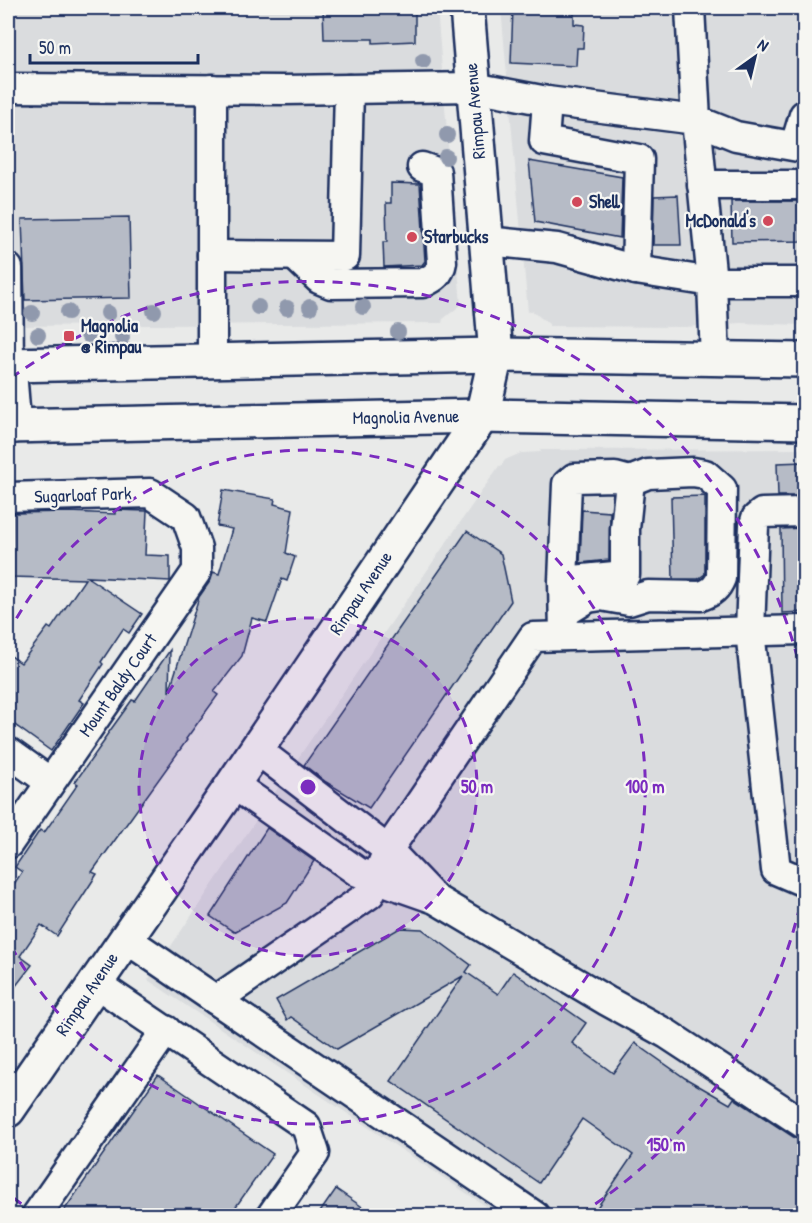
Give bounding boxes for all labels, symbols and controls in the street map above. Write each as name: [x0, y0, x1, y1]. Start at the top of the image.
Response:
scale bar: [30, 27, 198, 65]
north arrow: [725, 27, 785, 87]
text: N: [754, 33, 773, 56]
text: 50 m: [39, 35, 71, 60]
street label: Rimpau Avenue: [458, 62, 491, 160]
place label: Shell: [589, 189, 621, 214]
marker: Shell: [570, 195, 584, 209]
place label: McDonald's: [686, 208, 756, 233]
marker: McDonald's: [761, 214, 775, 228]
place label: Starbucks: [424, 224, 489, 249]
marker: Starbucks: [405, 230, 419, 244]
place label: Magnolia @ Rimpau: [81, 313, 142, 360]
marker: Magnolia @ Rimpau: [62, 329, 76, 343]
street label: Magnolia Avenue: [352, 403, 460, 430]
street label: Sugarloaf Park: [34, 480, 133, 509]
street label: Rimpau Avenue: [323, 546, 398, 640]
street label: Mount Baldy Court: [73, 627, 163, 741]
text: 50 m: [461, 774, 493, 799]
text: 100 m: [625, 774, 665, 799]
centre of rings: [298, 777, 318, 797]
street label: Rimpau Avenue: [49, 947, 124, 1041]
text: 150 m: [647, 1132, 685, 1157]

